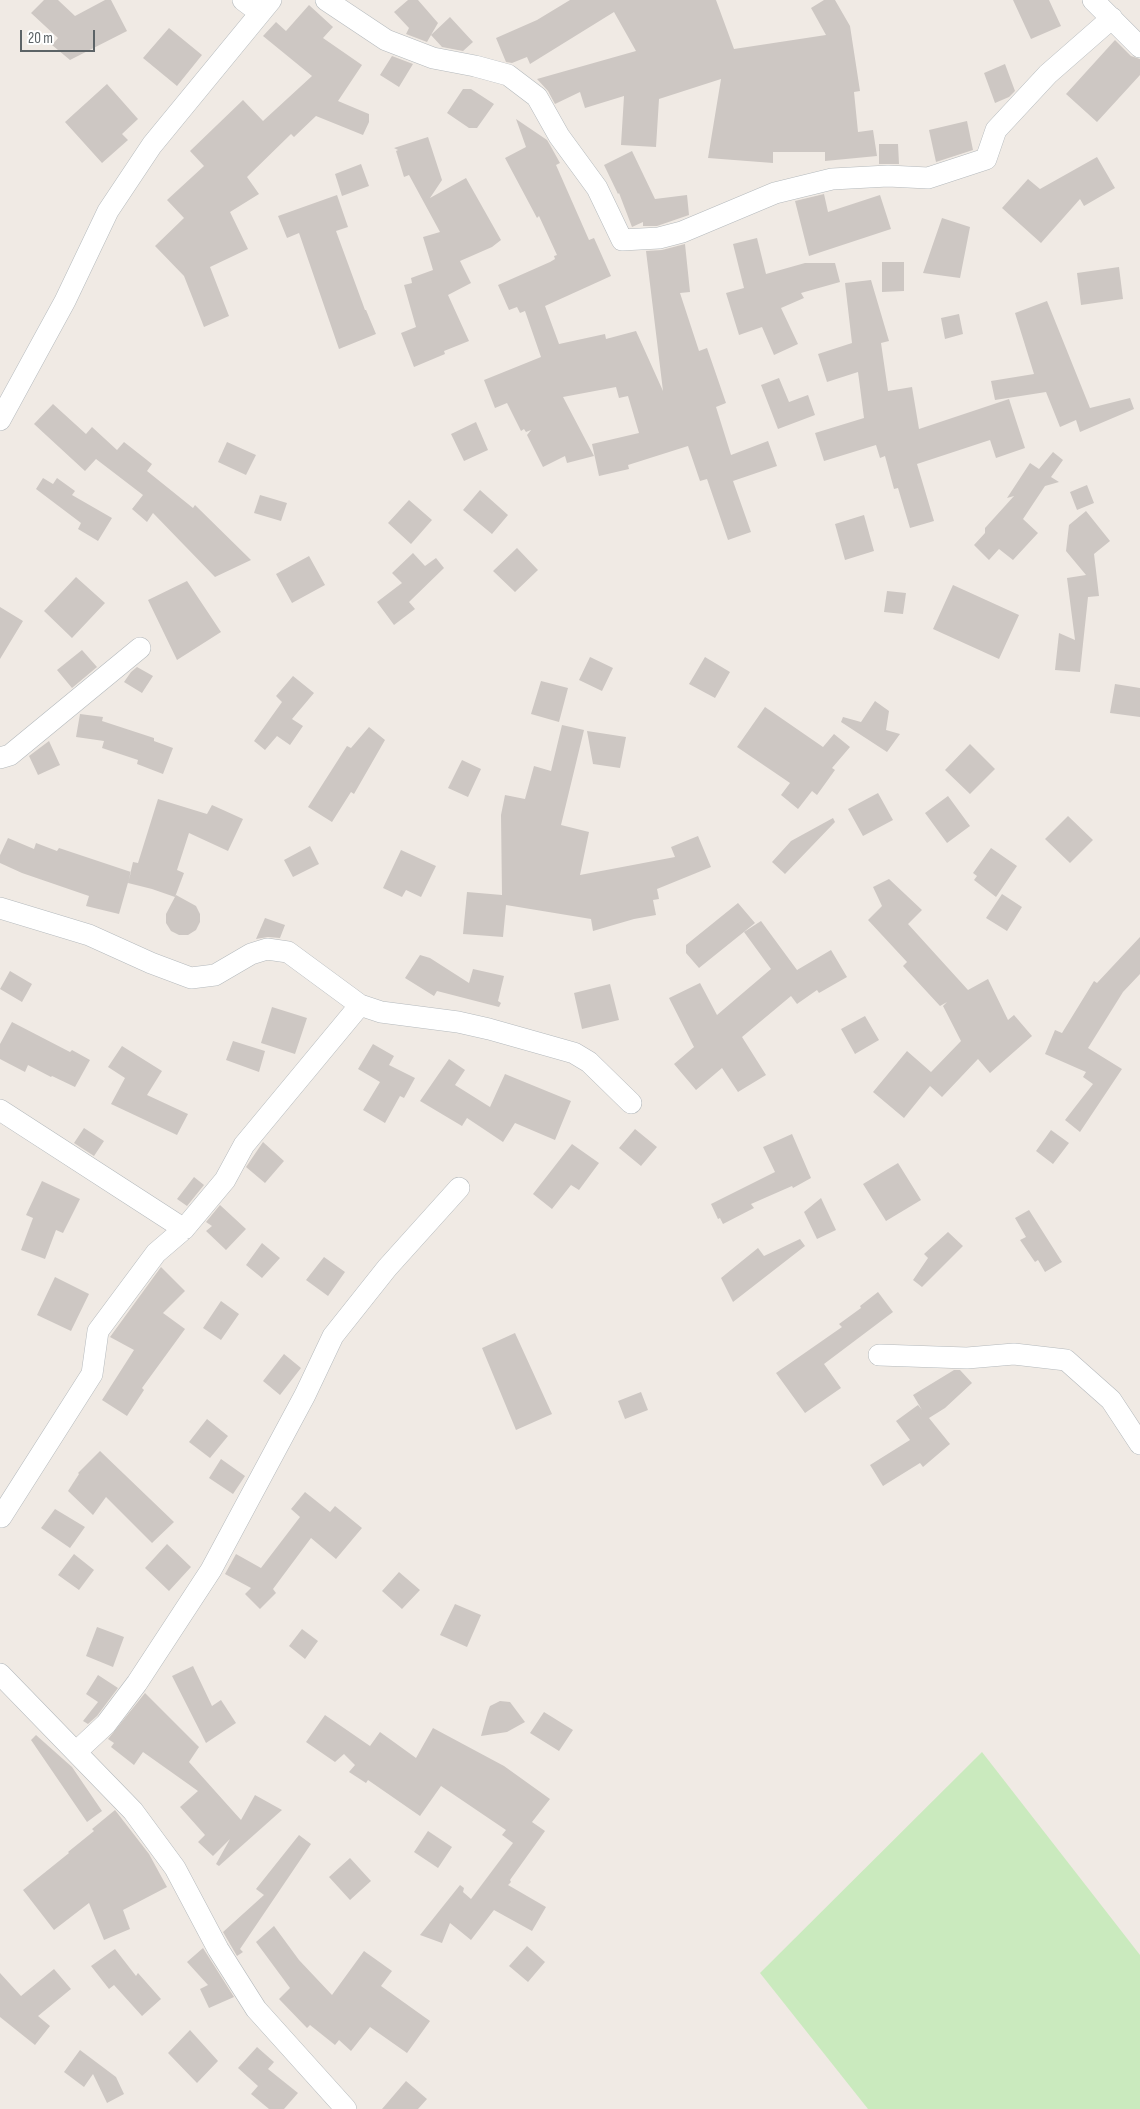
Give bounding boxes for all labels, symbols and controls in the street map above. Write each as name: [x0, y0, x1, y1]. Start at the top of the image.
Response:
scale bar: [22, 20, 98, 52]
text: 20 m: [28, 29, 53, 48]

